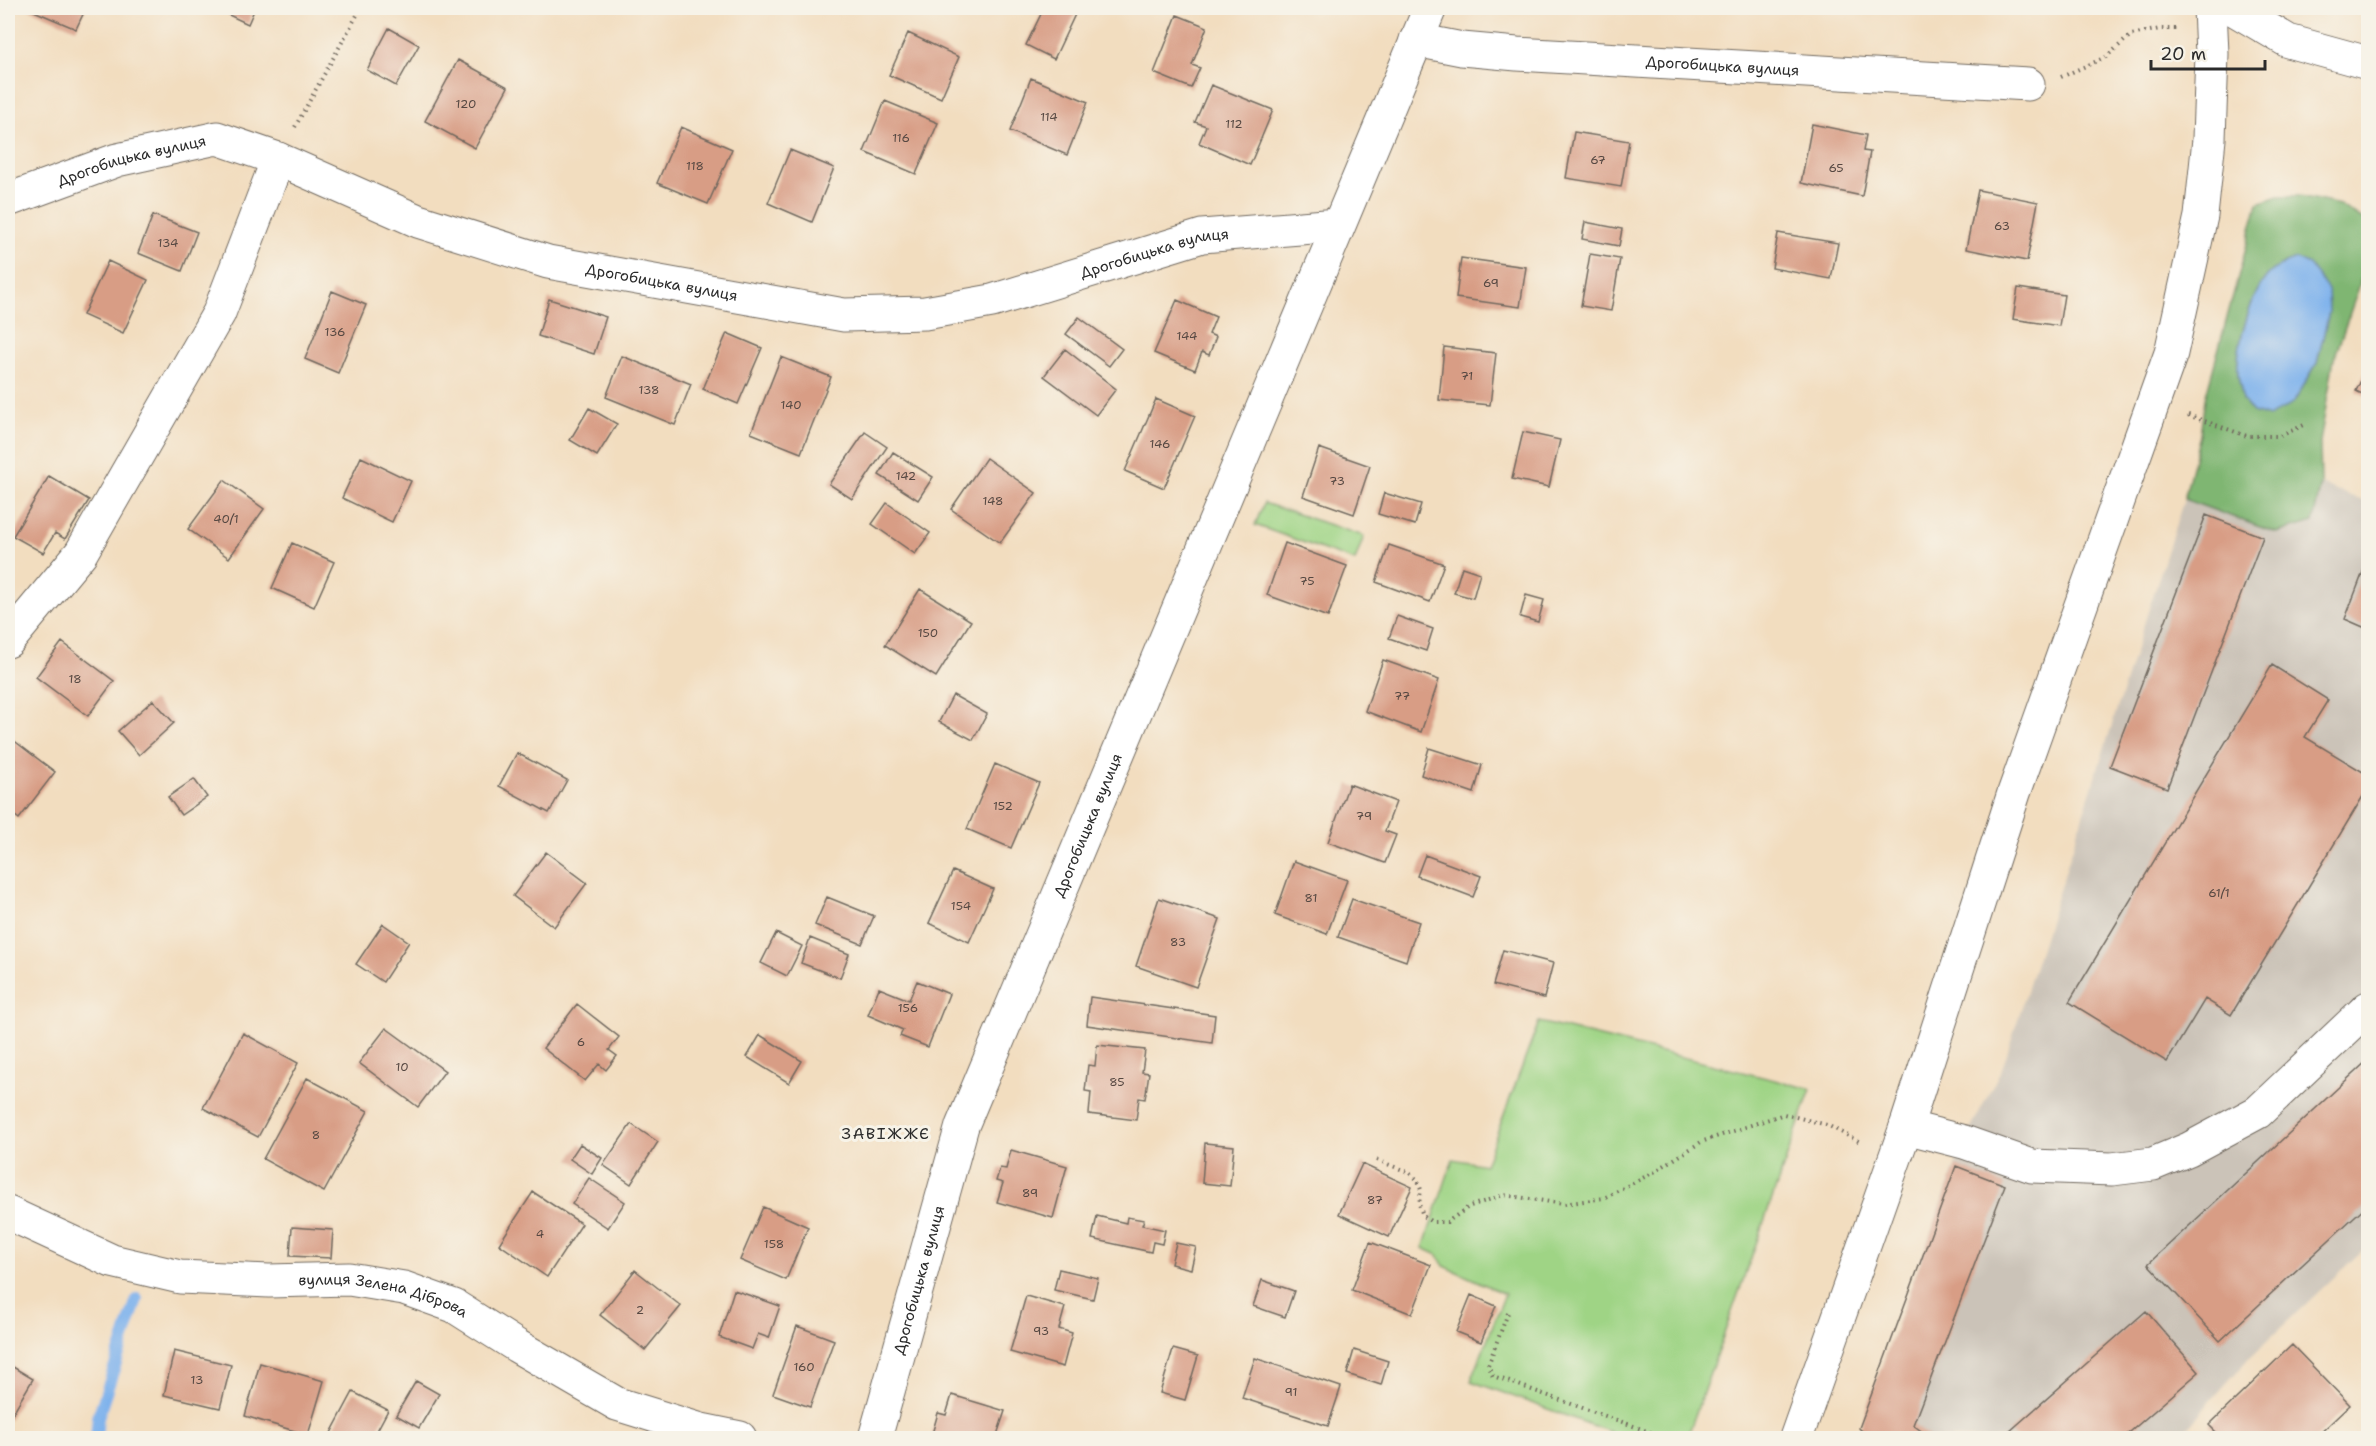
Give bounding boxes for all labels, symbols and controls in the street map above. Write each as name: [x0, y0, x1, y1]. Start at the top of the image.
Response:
scale bar: [2151, 33, 2265, 71]
text: 20 m: [2160, 42, 2206, 66]
street label: Дрогобицька вулиця: [1645, 52, 1800, 81]
house number: 120: [456, 96, 476, 112]
house number: 114: [1040, 109, 1058, 125]
house number: 112: [1225, 116, 1243, 132]
house number: 116: [892, 130, 910, 146]
street label: Дрогобицька вулиця: [54, 131, 208, 191]
house number: 67: [1590, 152, 1606, 168]
house number: 118: [686, 158, 704, 174]
house number: 65: [1828, 160, 1844, 176]
house number: 63: [1994, 218, 2010, 234]
street label: Дрогобицька вулиця: [1078, 224, 1230, 283]
house number: 134: [158, 235, 178, 251]
street label: Дрогобицька вулиця: [584, 259, 739, 306]
house number: 69: [1483, 275, 1499, 291]
house number: 136: [325, 324, 345, 340]
house number: 144: [1177, 328, 1197, 344]
house number: 71: [1461, 368, 1473, 384]
house number: 138: [639, 382, 659, 398]
house number: 140: [780, 397, 802, 413]
house number: 146: [1149, 436, 1171, 452]
house number: 142: [896, 468, 916, 484]
house number: 73: [1329, 473, 1345, 489]
house number: 148: [983, 493, 1003, 509]
house number: 40/1: [213, 511, 239, 527]
house number: 75: [1299, 573, 1315, 589]
house number: 150: [918, 625, 938, 641]
house number: 18: [68, 671, 82, 687]
house number: 77: [1394, 688, 1410, 704]
street label: Дрогобицька вулиця: [1049, 750, 1127, 900]
house number: 152: [993, 798, 1013, 814]
house number: 79: [1356, 808, 1372, 824]
house number: 61/1: [2208, 885, 2230, 901]
house number: 81: [1305, 890, 1317, 906]
house number: 154: [951, 898, 971, 914]
house number: 83: [1170, 934, 1186, 950]
house number: 156: [898, 1000, 918, 1016]
house number: 6: [577, 1034, 585, 1050]
house number: 10: [395, 1059, 409, 1075]
house number: 85: [1109, 1074, 1125, 1090]
district label: ЗАВІЖЖЄ: [842, 1123, 930, 1144]
house number: 8: [312, 1127, 320, 1143]
house number: 89: [1022, 1185, 1038, 1201]
house number: 87: [1367, 1192, 1383, 1208]
street label: Дрогобицька вулиця: [889, 1203, 949, 1357]
house number: 4: [536, 1226, 544, 1242]
house number: 158: [764, 1236, 784, 1252]
street label: вулиця Зелена Діброва: [298, 1269, 472, 1323]
house number: 2: [636, 1302, 644, 1318]
house number: 93: [1033, 1323, 1049, 1339]
house number: 160: [793, 1359, 815, 1375]
house number: 13: [191, 1372, 203, 1388]
house number: 91: [1284, 1384, 1298, 1400]

